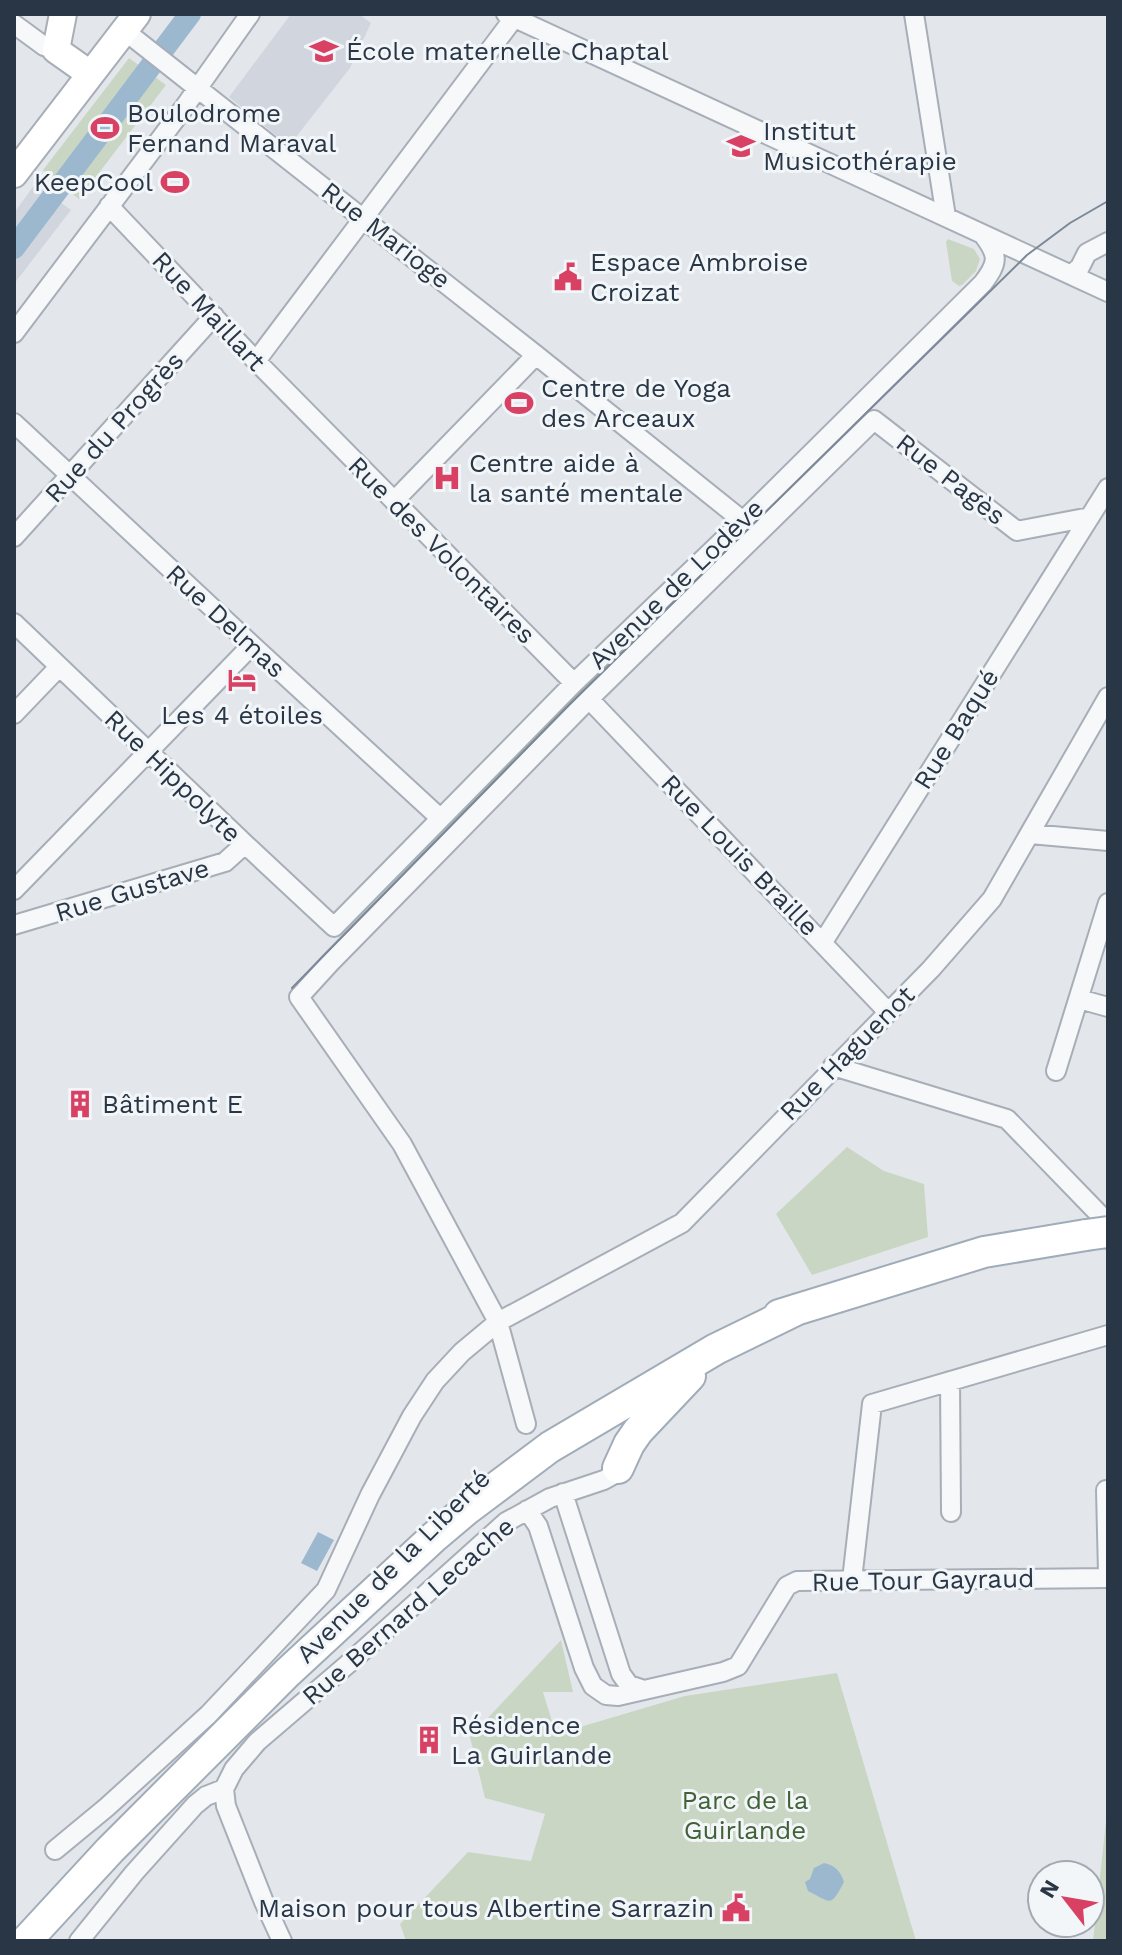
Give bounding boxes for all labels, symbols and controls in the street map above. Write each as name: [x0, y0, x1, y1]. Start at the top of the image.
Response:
school or university icon: École maternelle Chaptal: [309, 36, 339, 66]
place label: École maternelle Chaptal: [346, 36, 669, 66]
place label: Boulodrome Fernand Maraval: [127, 98, 336, 158]
sports icon: Boulodrome Fernand Maraval: [90, 113, 120, 143]
place label: Institut Musicothérapie: [763, 116, 957, 176]
school or university icon: Institut Musicothérapie: [726, 131, 756, 161]
place label: KeepCool: [34, 167, 153, 197]
sports icon: KeepCool: [160, 167, 190, 197]
street label: Rue Marioge: [315, 175, 457, 295]
street label: Rue Maillart: [146, 245, 272, 377]
place label: Espace Ambroise Croizat: [590, 247, 808, 307]
public building icon: Espace Ambroise Croizat: [553, 262, 583, 292]
street label: Rue du Progrès: [38, 345, 190, 509]
place label: Centre de Yoga des Arceaux: [541, 373, 731, 433]
sports icon: Centre de Yoga des Arceaux: [504, 388, 534, 418]
street label: Rue Pagès: [891, 427, 1011, 531]
place label: Centre aide à la santé mentale: [469, 448, 683, 508]
street label: Rue des Volontaires: [342, 450, 542, 650]
hospital icon: Centre aide à la santé mentale: [432, 463, 462, 493]
street label: Avenue de Lodève: [582, 493, 770, 675]
street label: Rue Delmas: [160, 558, 292, 684]
street label: Rue Baqué: [907, 663, 1005, 795]
hotel icon: Les 4 étoiles: [227, 665, 257, 695]
place label: Les 4 étoiles: [161, 700, 323, 730]
street label: Rue Hippolyte: [99, 703, 247, 849]
street label: Rue Louis Braille: [655, 768, 825, 942]
street label: Rue Gustave: [51, 852, 213, 928]
street label: Rue Haguenot: [774, 979, 921, 1126]
building icon: Bâtiment E: [65, 1089, 95, 1119]
place label: Bâtiment E: [102, 1089, 243, 1119]
street label: Avenue de la Liberté: [290, 1463, 496, 1669]
street label: Rue Bernard Lecache: [296, 1511, 520, 1711]
street label: Rue Tour Gayraud: [811, 1563, 1035, 1597]
place label: Résidence La Guirlande: [451, 1710, 612, 1770]
building icon: Résidence La Guirlande: [414, 1725, 444, 1755]
park label: Parc de la Guirlande: [681, 1785, 809, 1845]
north arrow: [1026, 1859, 1106, 1939]
text: N: [1034, 1876, 1064, 1902]
place label: Maison pour tous Albertine Sarrazin: [258, 1893, 714, 1923]
public building icon: Maison pour tous Albertine Sarrazin: [721, 1893, 751, 1923]

